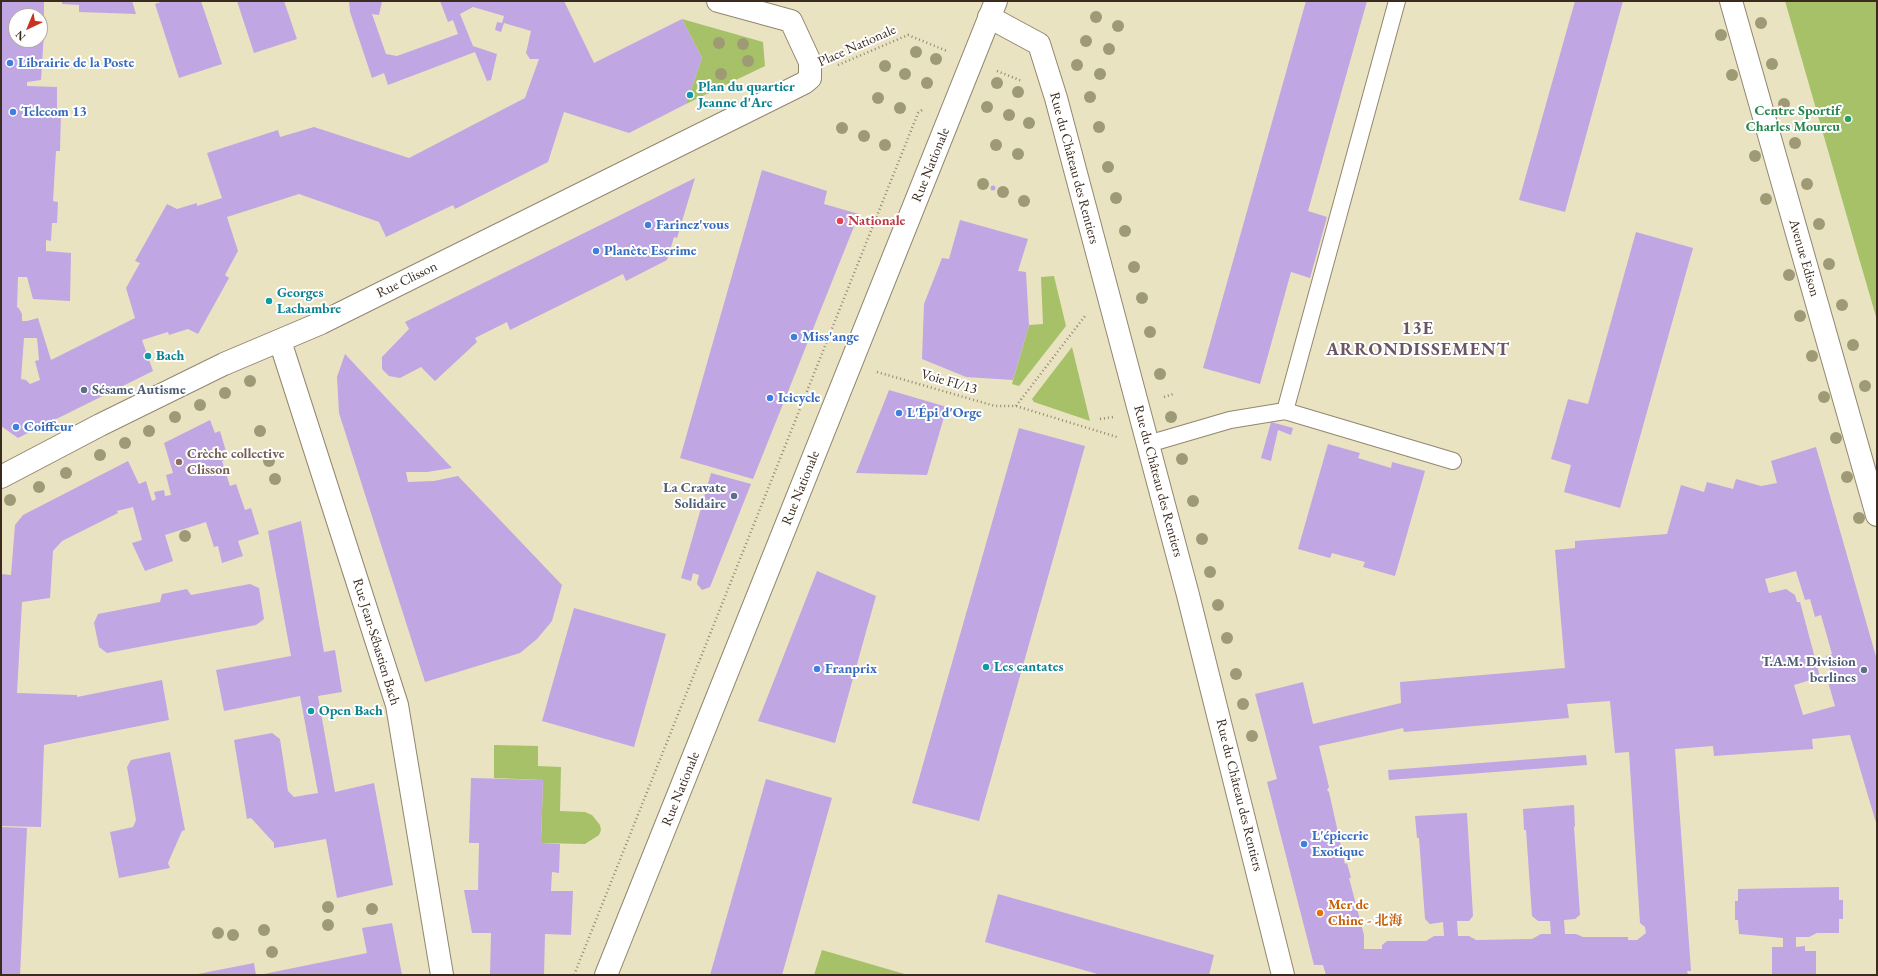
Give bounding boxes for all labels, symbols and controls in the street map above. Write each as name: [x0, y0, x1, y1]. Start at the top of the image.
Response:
north arrow: [8, 8, 48, 48]
street label: Place Nationale: [815, 21, 899, 71]
text: N: [12, 28, 28, 44]
place label: Librairie de la Poste: [18, 55, 134, 71]
marker: Librairie de la Poste: [5, 58, 15, 68]
place label: Plan du quartier Jeanne d'Arc: [698, 79, 795, 112]
marker: Plan du quartier Jeanne d'Arc: [685, 90, 695, 100]
street label: Rue du Château des Rentiers: [1046, 90, 1102, 246]
place label: Centre Sportif Charles Moureu: [1746, 103, 1840, 136]
place label: Telecom 13: [21, 104, 87, 120]
marker: Telecom 13: [8, 107, 18, 117]
marker: Centre Sportif Charles Moureu: [1843, 114, 1853, 124]
street label: Rue Nationale: [908, 125, 954, 205]
place label: Nationale: [848, 213, 905, 229]
marker: Nationale: [835, 216, 845, 226]
place label: Farinez'vous: [656, 217, 729, 233]
street label: Avenue Edison: [1785, 217, 1823, 299]
marker: Farinez'vous: [643, 220, 653, 230]
place label: Planète Escrime: [604, 243, 697, 259]
marker: Planète Escrime: [591, 246, 601, 256]
street label: Rue Clisson: [374, 258, 440, 302]
place label: Georges Lachambre: [277, 285, 341, 318]
marker: Georges Lachambre: [264, 296, 274, 306]
district label: 13E ARRONDISSEMENT: [1326, 318, 1510, 360]
place label: Miss'ange: [802, 329, 859, 345]
marker: Miss'ange: [789, 332, 799, 342]
place label: Bach: [156, 348, 184, 364]
marker: Bach: [143, 351, 153, 361]
street label: Voie FI/13: [919, 366, 979, 398]
place label: Sésame Autisme: [92, 382, 186, 398]
marker: Sésame Autisme: [79, 385, 89, 395]
place label: Icicycle: [778, 390, 820, 406]
marker: Icicycle: [765, 393, 775, 403]
street label: Rue du Château des Rentiers: [1130, 403, 1186, 559]
place label: L'Épi d'Orge: [907, 405, 982, 421]
marker: L'Épi d'Orge: [894, 408, 904, 418]
place label: Coiffeur: [24, 419, 73, 435]
marker: Coiffeur: [11, 422, 21, 432]
place label: Crèche collective Clisson: [187, 446, 285, 478]
street label: Rue Nationale: [778, 448, 824, 528]
marker: Crèche collective Clisson: [174, 457, 184, 467]
place label: La Cravate Solidaire: [663, 480, 726, 512]
marker: La Cravate Solidaire: [729, 491, 739, 501]
street label: Rue Jean-Sébastien Bach: [349, 576, 403, 708]
place label: T.A.M. Division berlines: [1761, 654, 1856, 686]
place label: Les cantates: [994, 659, 1064, 675]
place label: Franprix: [825, 661, 877, 677]
marker: Les cantates: [981, 662, 991, 672]
marker: Franprix: [812, 664, 822, 674]
marker: T.A.M. Division berlines: [1859, 665, 1869, 675]
place label: Open Bach: [319, 703, 383, 719]
marker: Open Bach: [306, 706, 316, 716]
street label: Rue du Château des Rentiers: [1212, 717, 1266, 873]
street label: Rue Nationale: [658, 749, 704, 829]
place label: L'épicerie Exotique: [1312, 828, 1369, 860]
marker: L'épicerie Exotique: [1299, 839, 1309, 849]
place label: Mer de Chine - 北海: [1328, 897, 1403, 930]
marker: Mer de Chine - 北海: [1315, 908, 1325, 918]

